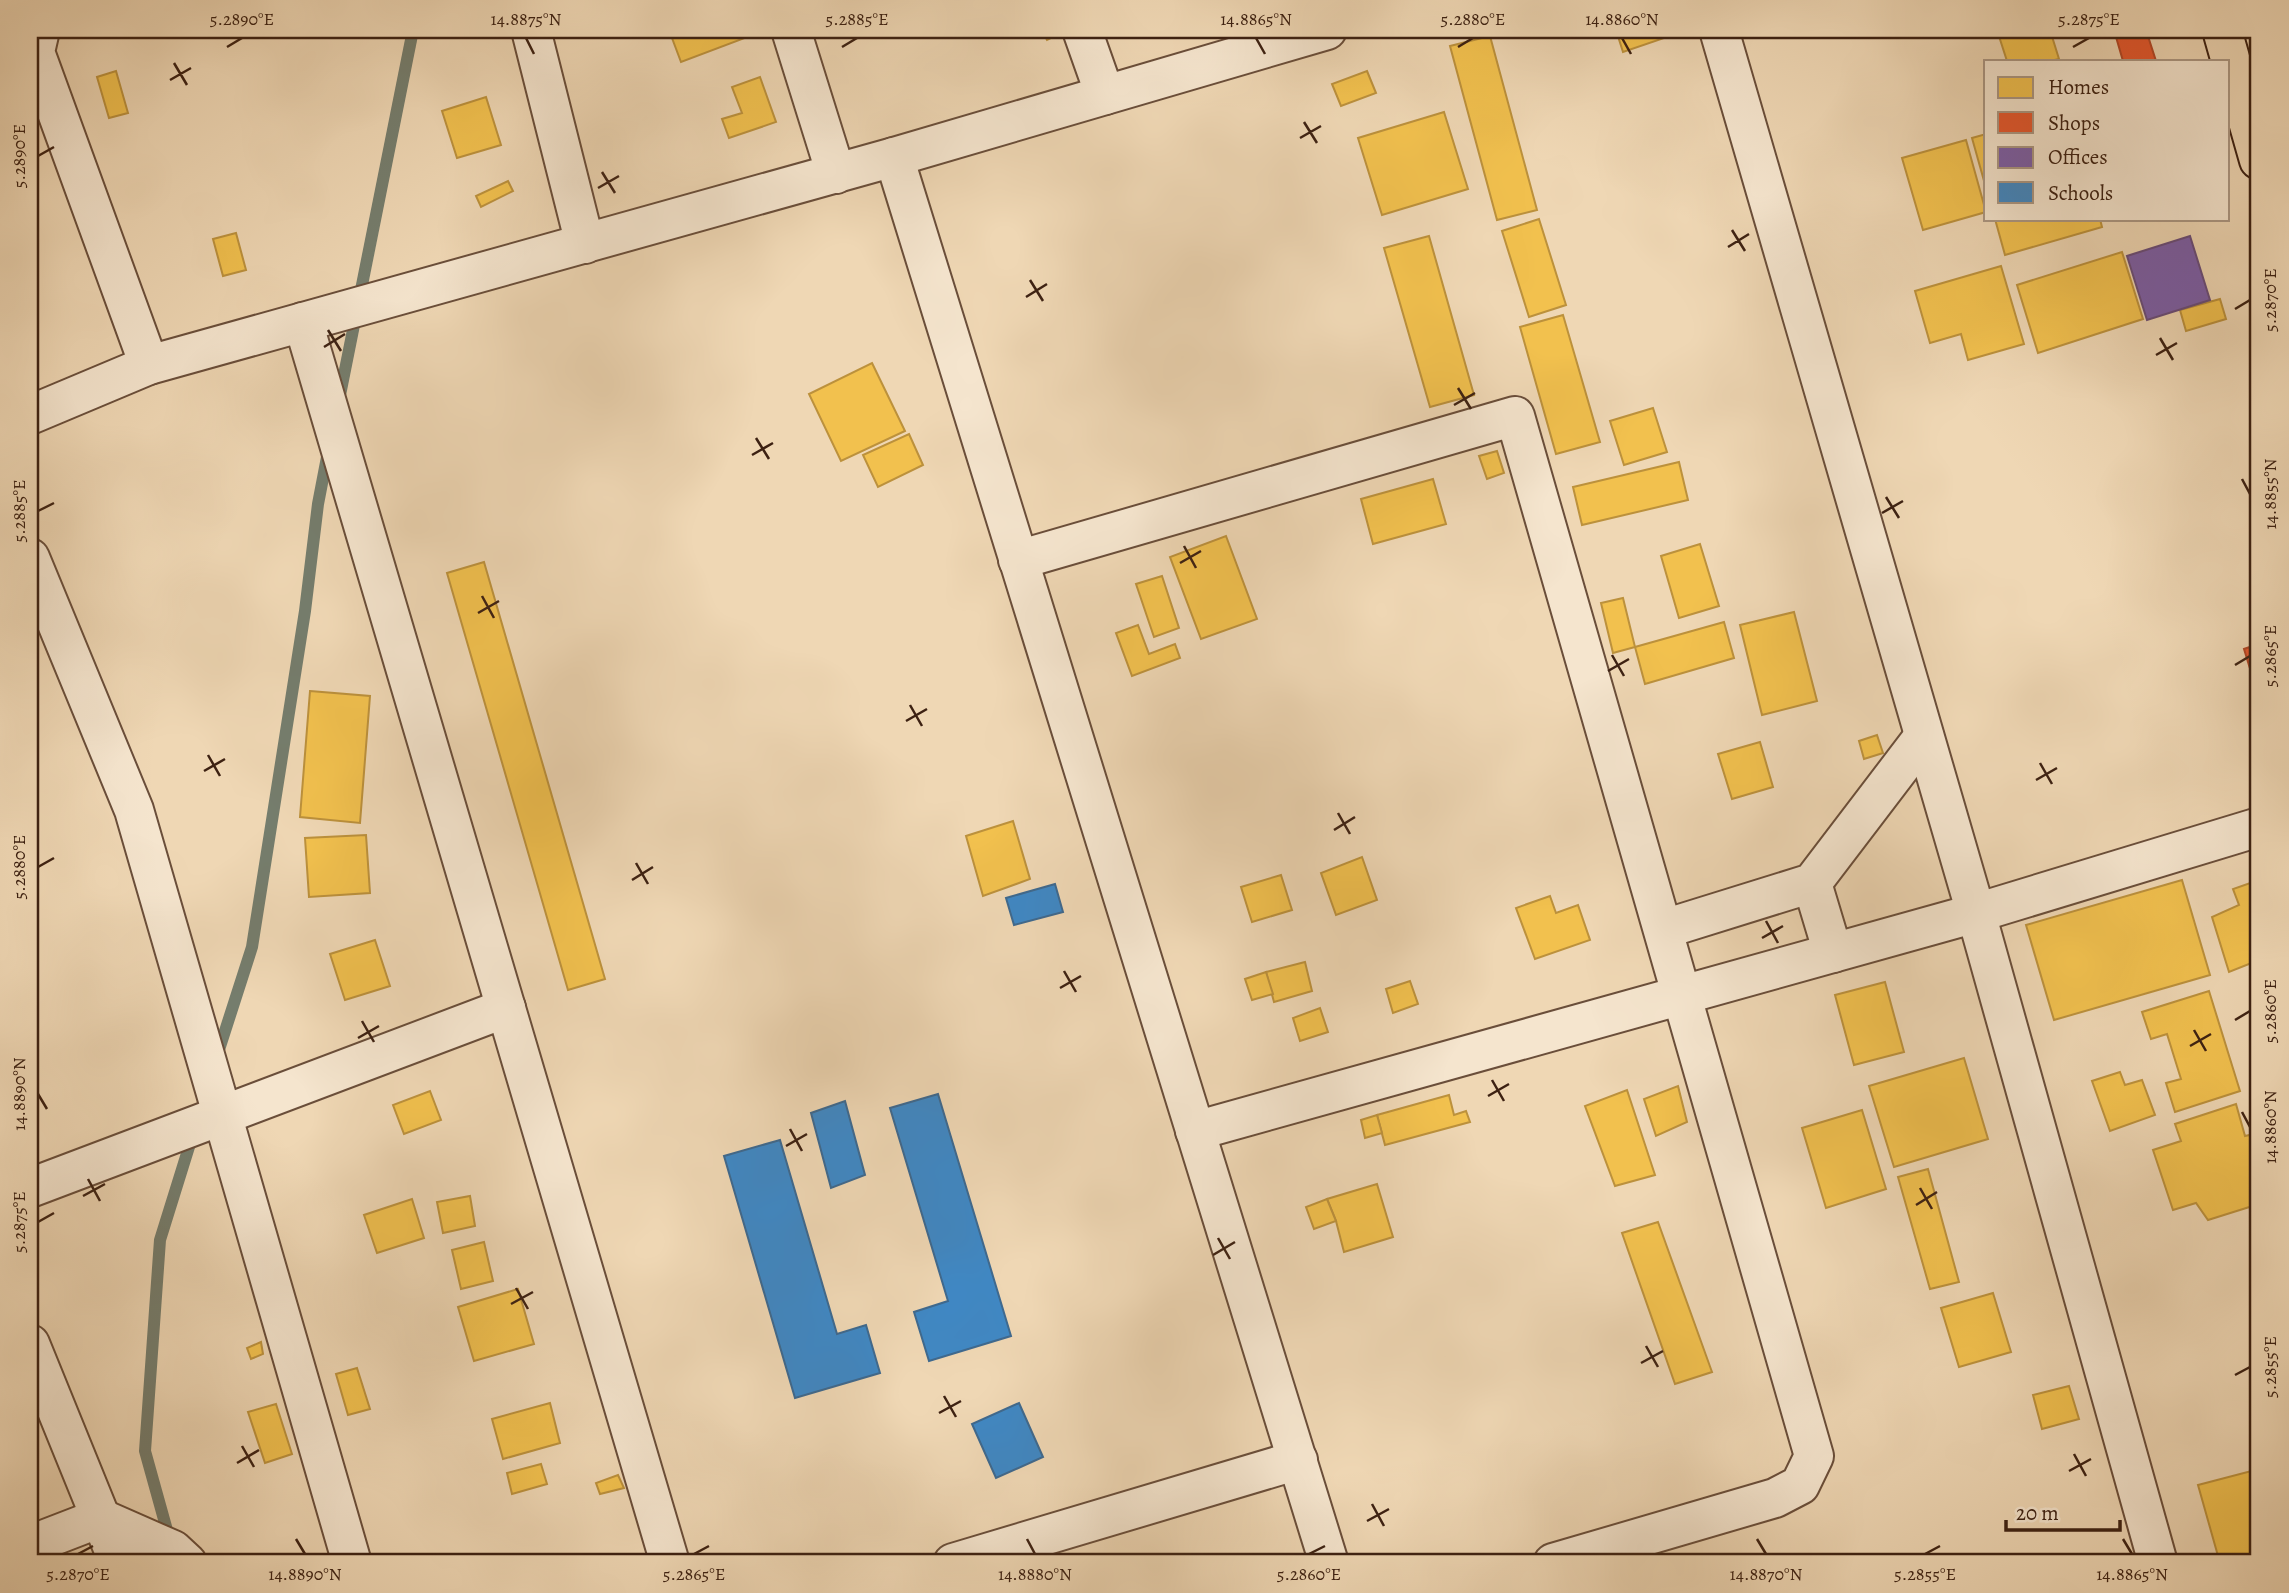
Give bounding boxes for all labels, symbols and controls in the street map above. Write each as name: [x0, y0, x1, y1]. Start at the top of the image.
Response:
text: 5.2890°E: [210, 7, 274, 31]
text: 14.8875°N: [491, 7, 562, 31]
text: 5.2885°E: [825, 7, 889, 31]
text: 14.8865°N: [1220, 7, 1292, 31]
text: 5.2880°E: [1441, 7, 1505, 31]
text: 14.8860°N: [1585, 7, 1659, 31]
text: 5.2875°E: [2058, 7, 2120, 31]
legend: [1984, 60, 2230, 220]
text: Homes: [2048, 73, 2109, 101]
text: Shops: [2048, 109, 2100, 137]
text: 5.2890°E: [7, 124, 31, 188]
text: Offices: [2048, 143, 2108, 171]
text: Schools: [2048, 179, 2113, 207]
text: 5.2870°E: [2258, 268, 2282, 332]
text: 14.8855°N: [2258, 458, 2282, 530]
text: 5.2885°E: [7, 479, 31, 543]
text: 5.2865°E: [2258, 625, 2282, 687]
text: 5.2880°E: [7, 835, 31, 899]
text: 5.2860°E: [2258, 979, 2282, 1043]
text: 14.8890°N: [7, 1057, 31, 1131]
text: 14.8860°N: [2258, 1090, 2282, 1164]
text: 5.2875°E: [7, 1191, 31, 1253]
text: 5.2855°E: [2258, 1336, 2282, 1398]
scale bar: [2006, 1488, 2119, 1532]
text: 20 m: [2016, 1499, 2059, 1527]
text: 5.2870°E: [46, 1562, 110, 1586]
text: 14.8890°N: [268, 1562, 342, 1586]
text: 5.2865°E: [663, 1562, 725, 1586]
text: 14.8880°N: [998, 1562, 1072, 1586]
text: 5.2860°E: [1277, 1562, 1341, 1586]
text: 14.8870°N: [1730, 1562, 1802, 1586]
text: 5.2855°E: [1894, 1562, 1956, 1586]
text: 14.8865°N: [2096, 1562, 2168, 1586]

